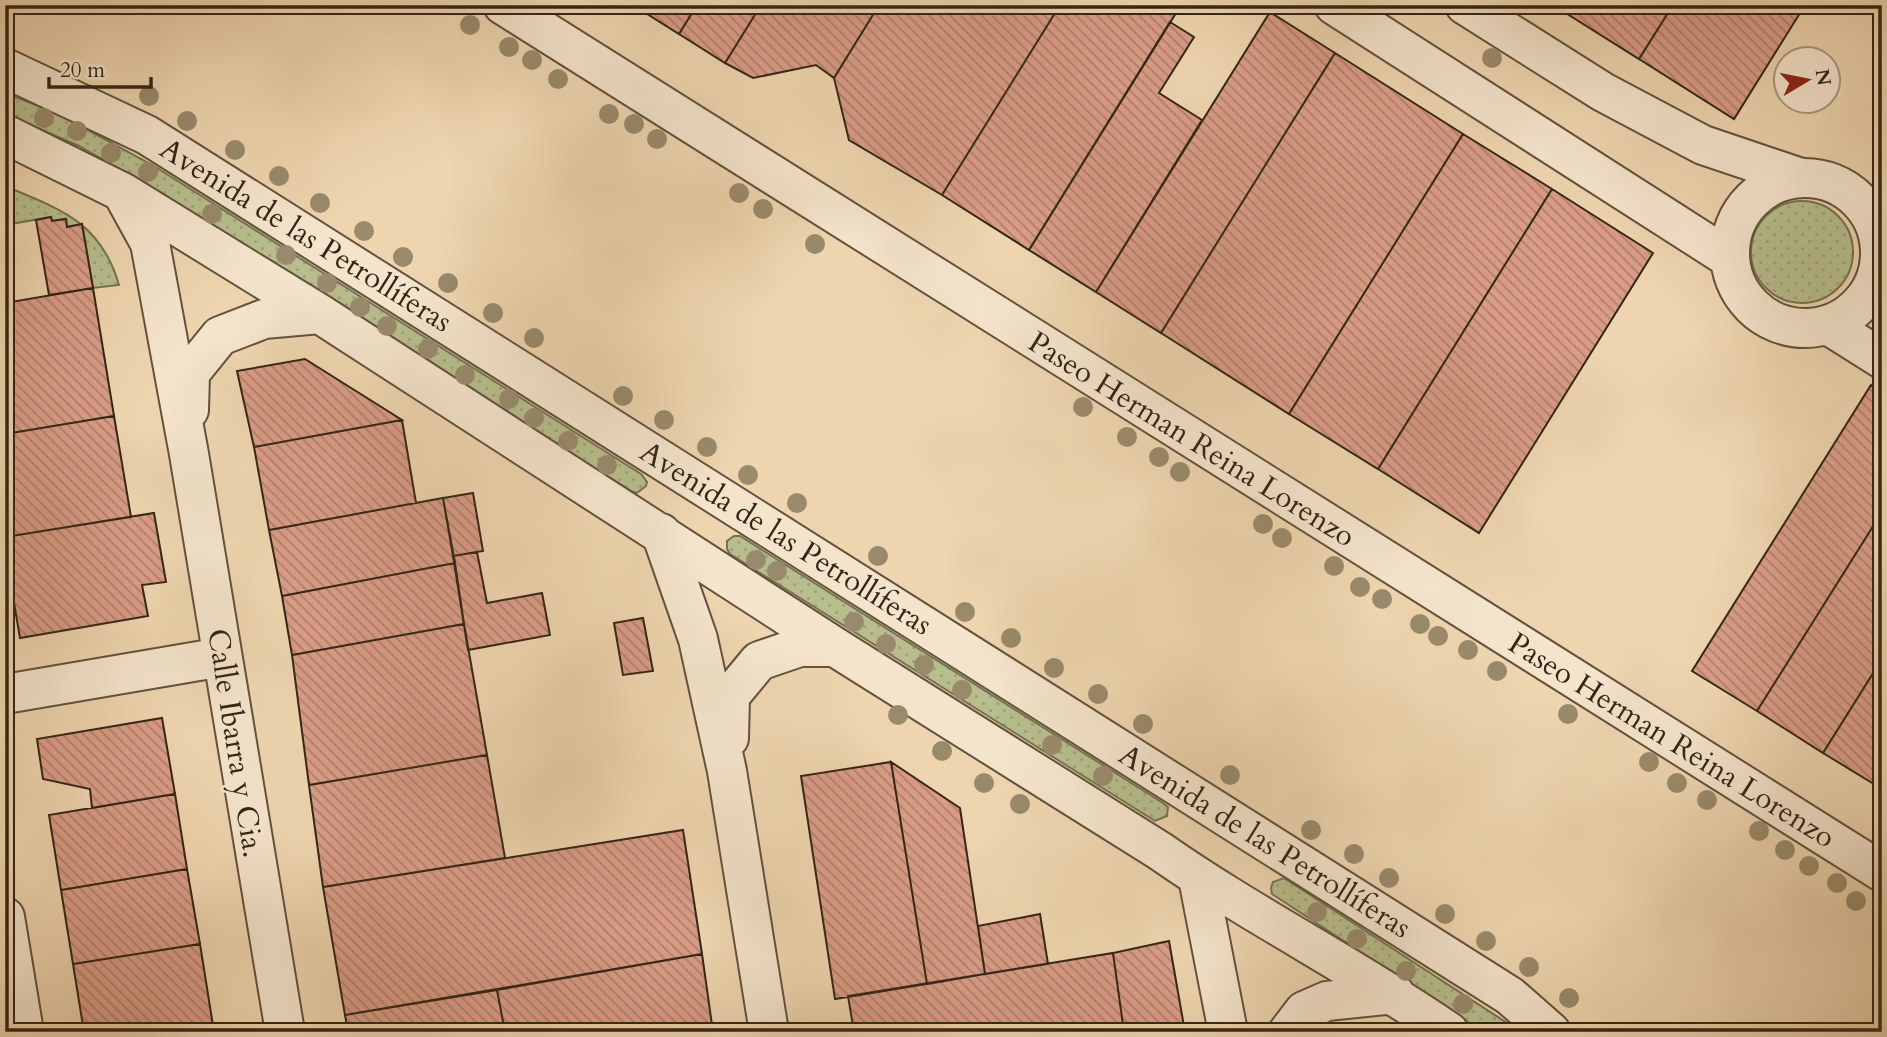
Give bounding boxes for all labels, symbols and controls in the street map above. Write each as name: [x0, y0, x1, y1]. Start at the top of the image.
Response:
scale bar: [49, 46, 150, 90]
north arrow: [1772, 46, 1842, 116]
text: 20 m: [60, 56, 105, 85]
text: N: [1809, 67, 1837, 88]
street label: Avenida de las Petrollíferas: [152, 129, 460, 342]
street label: Paseo Herman Reina Lorenzo: [1020, 322, 1363, 557]
street label: Avenida de las Petrollíferas: [632, 432, 940, 645]
street label: Paseo Herman Reina Lorenzo: [1500, 623, 1843, 858]
street label: Calle Ibarra y Cia.: [197, 626, 274, 860]
street label: Avenida de las Petrollíferas: [1111, 735, 1419, 948]

